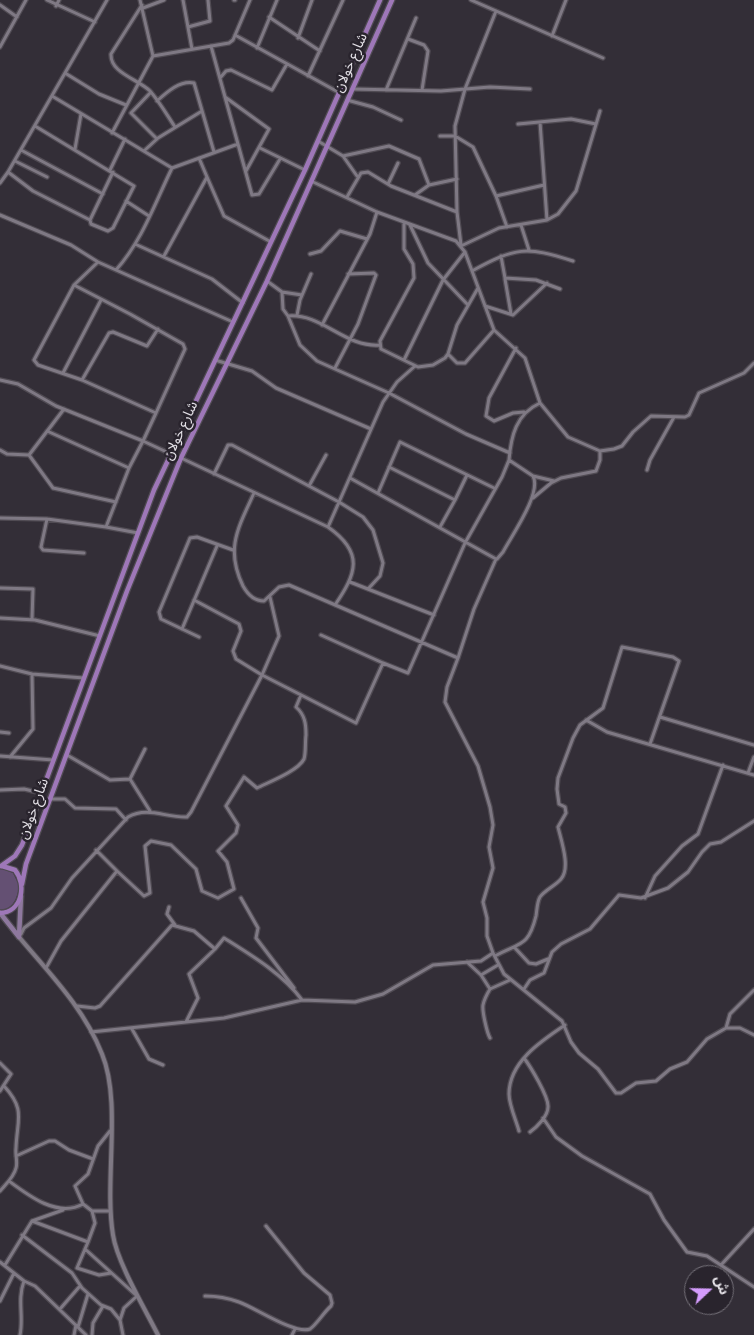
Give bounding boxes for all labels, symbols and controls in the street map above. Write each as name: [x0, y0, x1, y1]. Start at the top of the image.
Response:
street label: شارع خولان: [330, 31, 372, 95]
street label: شارع خولان: [160, 399, 202, 463]
street label: شارع خولان: [15, 776, 53, 842]
north arrow: [684, 1265, 734, 1315]
text: ش: [709, 1272, 735, 1298]

